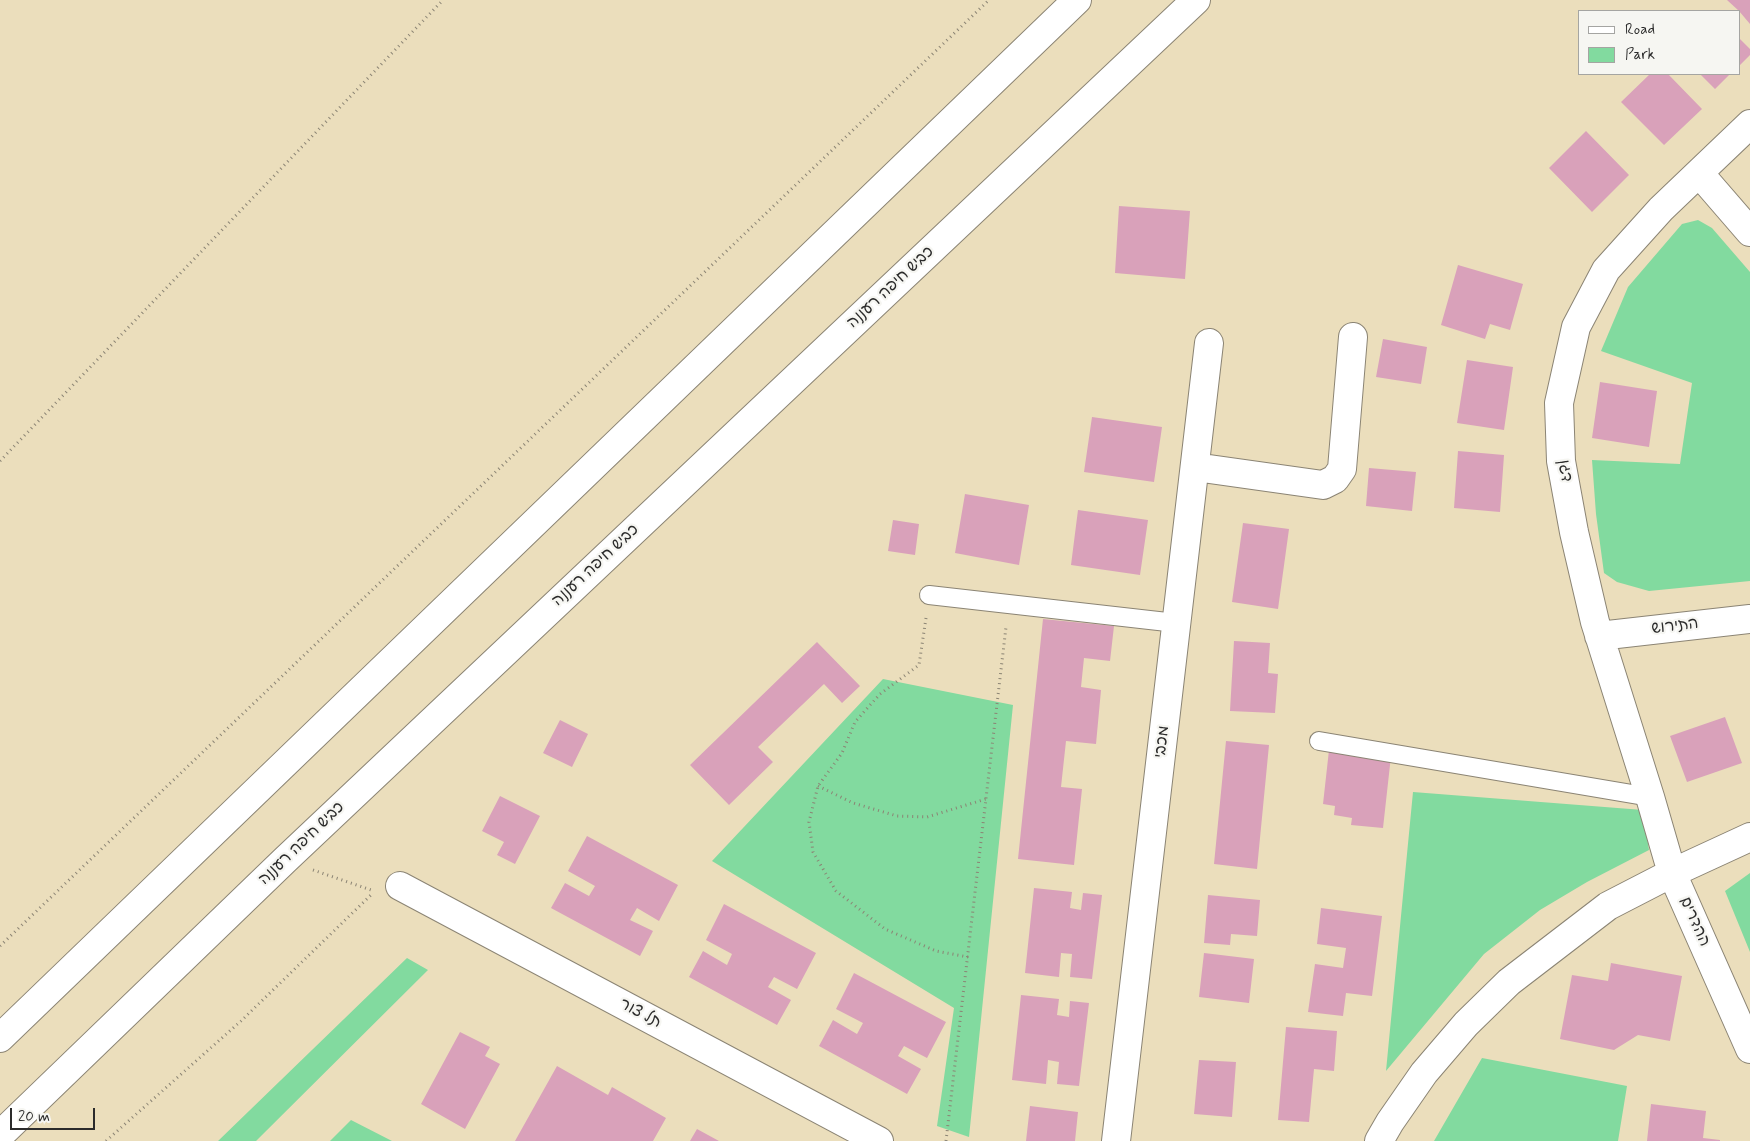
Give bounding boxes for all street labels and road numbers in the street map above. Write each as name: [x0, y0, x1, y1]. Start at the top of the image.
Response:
street label: כביש חיפה רעננה: [844, 243, 938, 333]
street label: דגן: [1553, 459, 1575, 483]
street label: כביש חיפה רעננה: [549, 521, 643, 611]
street label: התירוש: [1650, 615, 1700, 639]
street label: מכבי: [1151, 725, 1175, 759]
street label: כביש חיפה רעננה: [255, 798, 349, 890]
street label: ההדרים: [1675, 894, 1713, 950]
street label: תל צור: [616, 995, 664, 1033]

